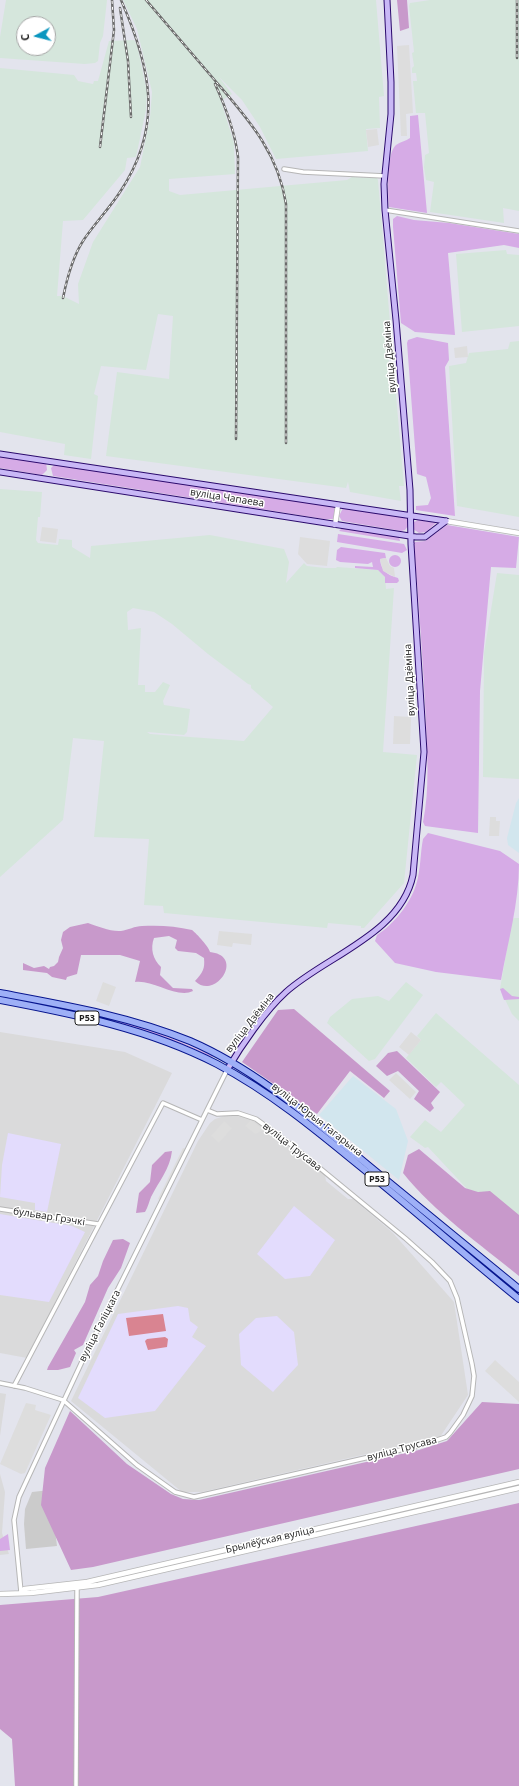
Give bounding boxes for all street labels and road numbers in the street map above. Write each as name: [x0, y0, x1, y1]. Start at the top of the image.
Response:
street label: вуліца Дзёміна: [381, 320, 399, 394]
street label: вуліца Чапаева: [189, 486, 265, 510]
street label: вуліца Дзёміна: [402, 644, 418, 716]
street label: вуліца Дзёміна: [223, 991, 277, 1055]
road number: Р53: [75, 1011, 99, 1025]
street label: вуліца Юрыя Гагарына: [269, 1081, 365, 1159]
street label: вуліца Трусава: [260, 1120, 324, 1174]
road number: Р53: [365, 1172, 389, 1186]
street label: бульвар Грэчкі: [12, 1205, 86, 1229]
street label: вуліца Галіцкага: [77, 1288, 123, 1364]
street label: вуліца Трусава: [366, 1434, 438, 1464]
street label: Брылёўская вуліца: [224, 1524, 316, 1556]

